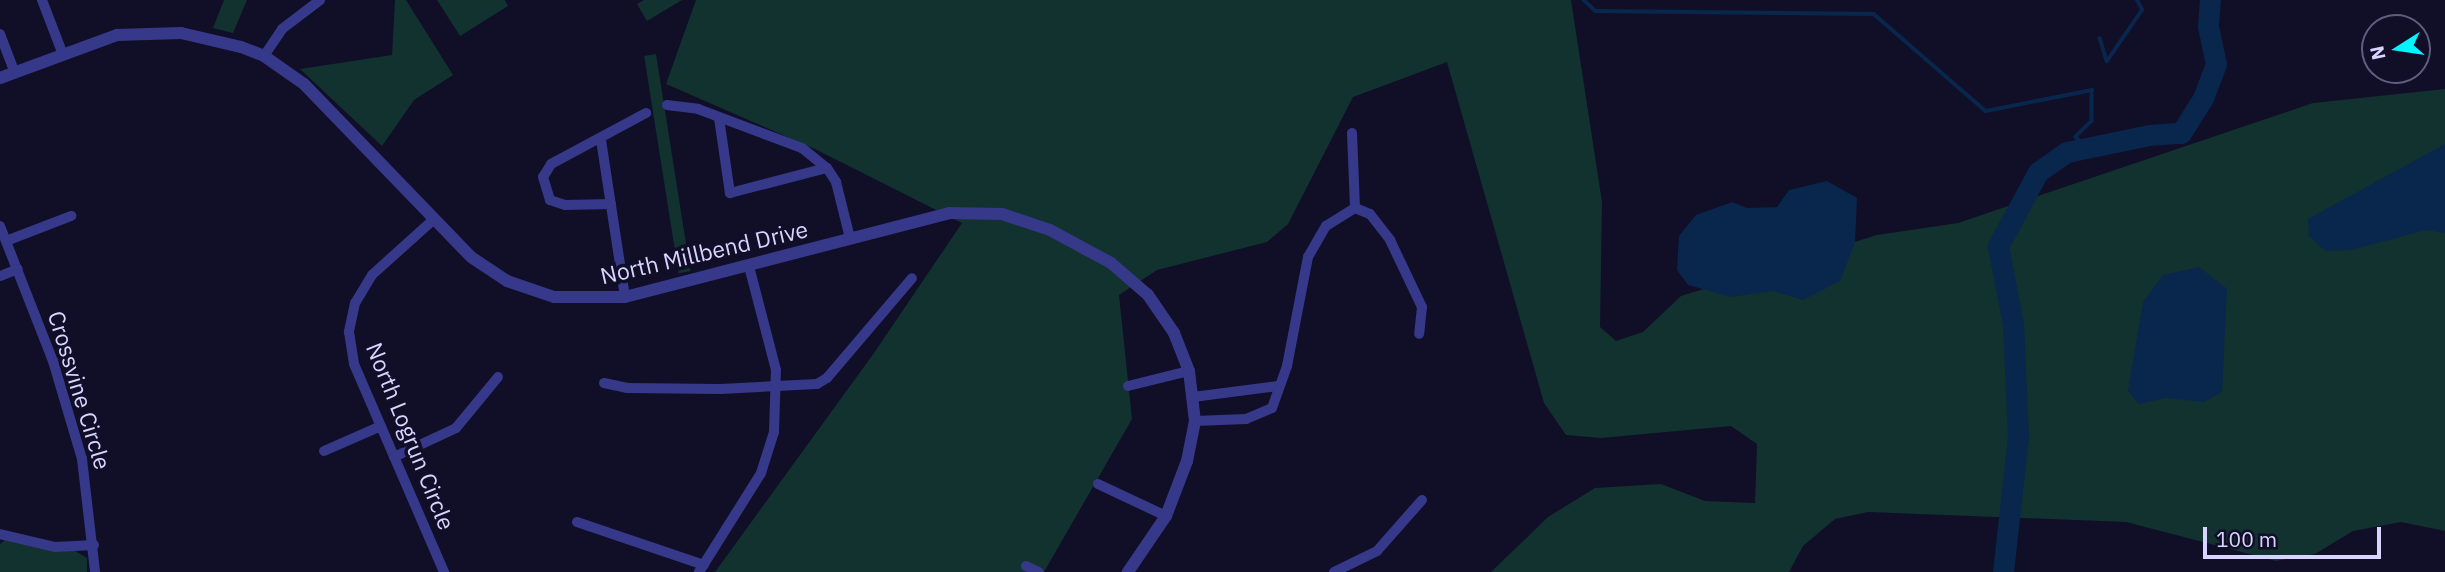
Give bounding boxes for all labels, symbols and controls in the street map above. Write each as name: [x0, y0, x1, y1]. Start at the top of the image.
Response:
north arrow: [2361, 14, 2431, 84]
text: N: [2364, 44, 2391, 62]
street label: North Millbend Drive: [597, 215, 811, 289]
street label: Crossvine Circle: [43, 307, 117, 473]
street label: North Logrun Circle: [361, 338, 461, 534]
scale bar: [2207, 512, 2386, 556]
text: 100 m: [2216, 525, 2277, 553]

